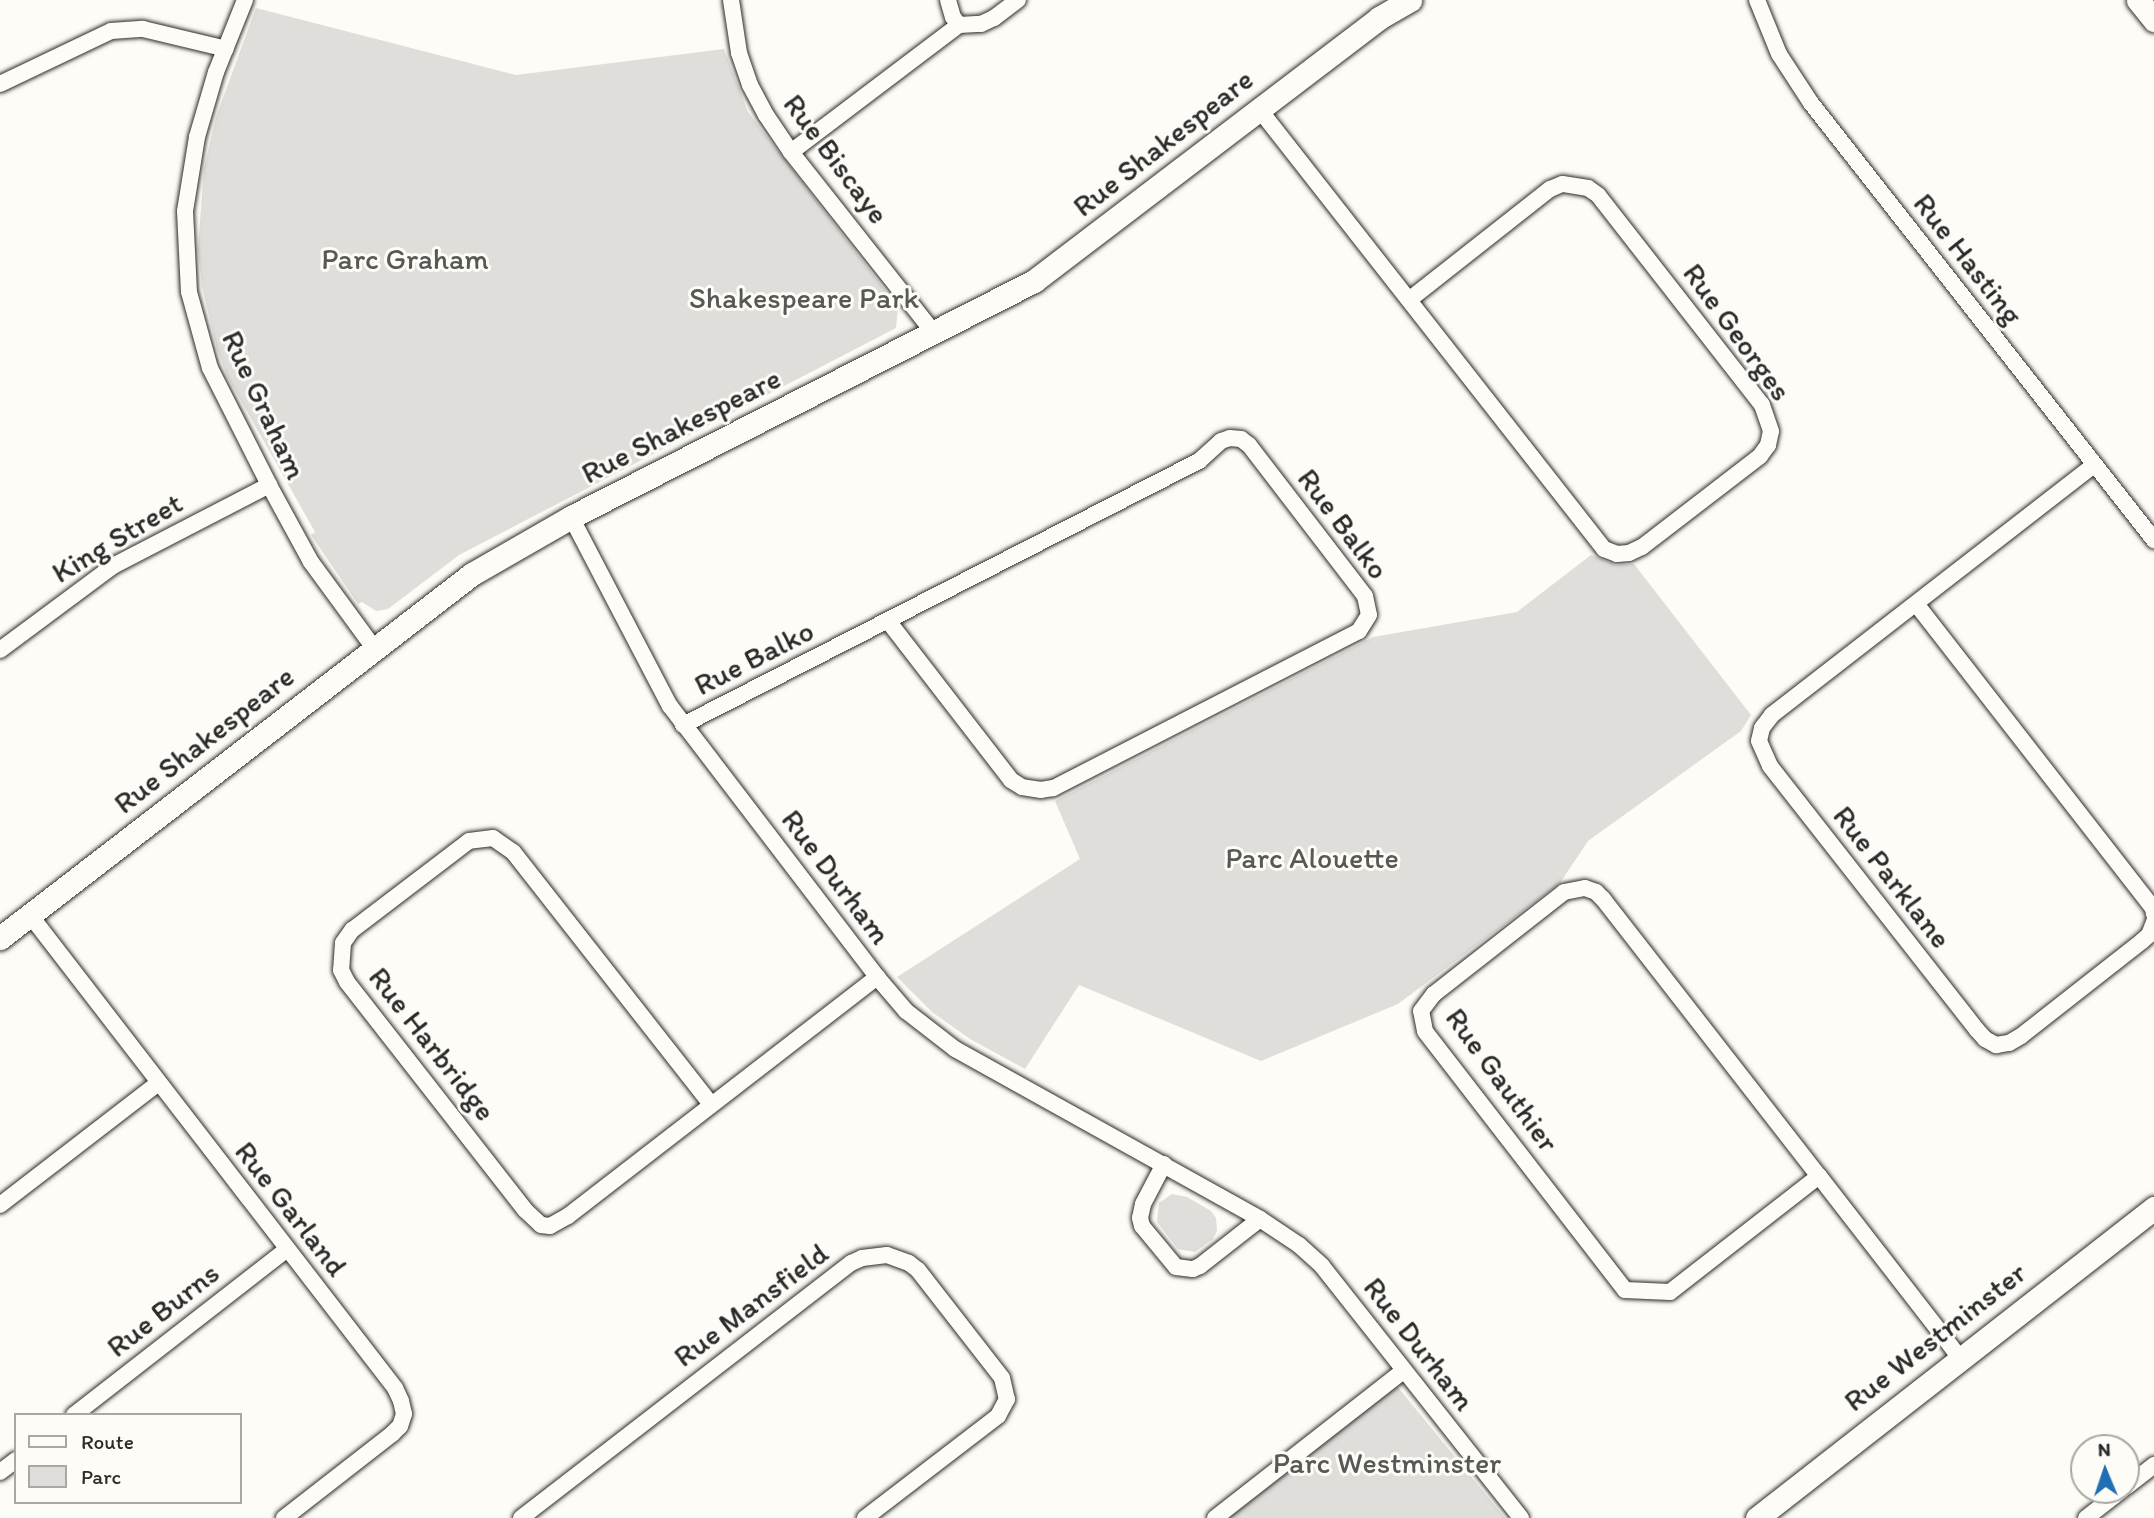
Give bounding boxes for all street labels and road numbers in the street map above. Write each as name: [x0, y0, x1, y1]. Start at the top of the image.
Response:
street label: Rue Shakespeare: [1066, 61, 1260, 225]
street label: Rue Biscaye: [776, 87, 896, 231]
street label: Rue Hasting: [1906, 186, 2030, 332]
street label: Rue Georges: [1675, 256, 1799, 408]
street label: Rue Graham: [214, 325, 314, 485]
street label: Rue Shakespeare: [575, 360, 787, 492]
street label: Rue Balko: [1290, 461, 1396, 587]
street label: King Street: [46, 485, 188, 591]
street label: Rue Balko: [688, 613, 820, 703]
street label: Rue Shakespeare: [107, 658, 301, 822]
street label: Rue Parklane: [1826, 799, 1958, 955]
street label: Rue Durham: [774, 803, 898, 951]
street label: Rue Harbridge: [361, 960, 503, 1128]
street label: Rue Gauthier: [1438, 1001, 1566, 1159]
street label: Rue Garland: [227, 1135, 355, 1283]
street label: Rue Mansfield: [667, 1235, 835, 1375]
street label: Rue Burns: [99, 1255, 227, 1365]
street label: Rue Westminster: [1837, 1255, 2033, 1419]
street label: Rue Durham: [1356, 1270, 1482, 1418]

